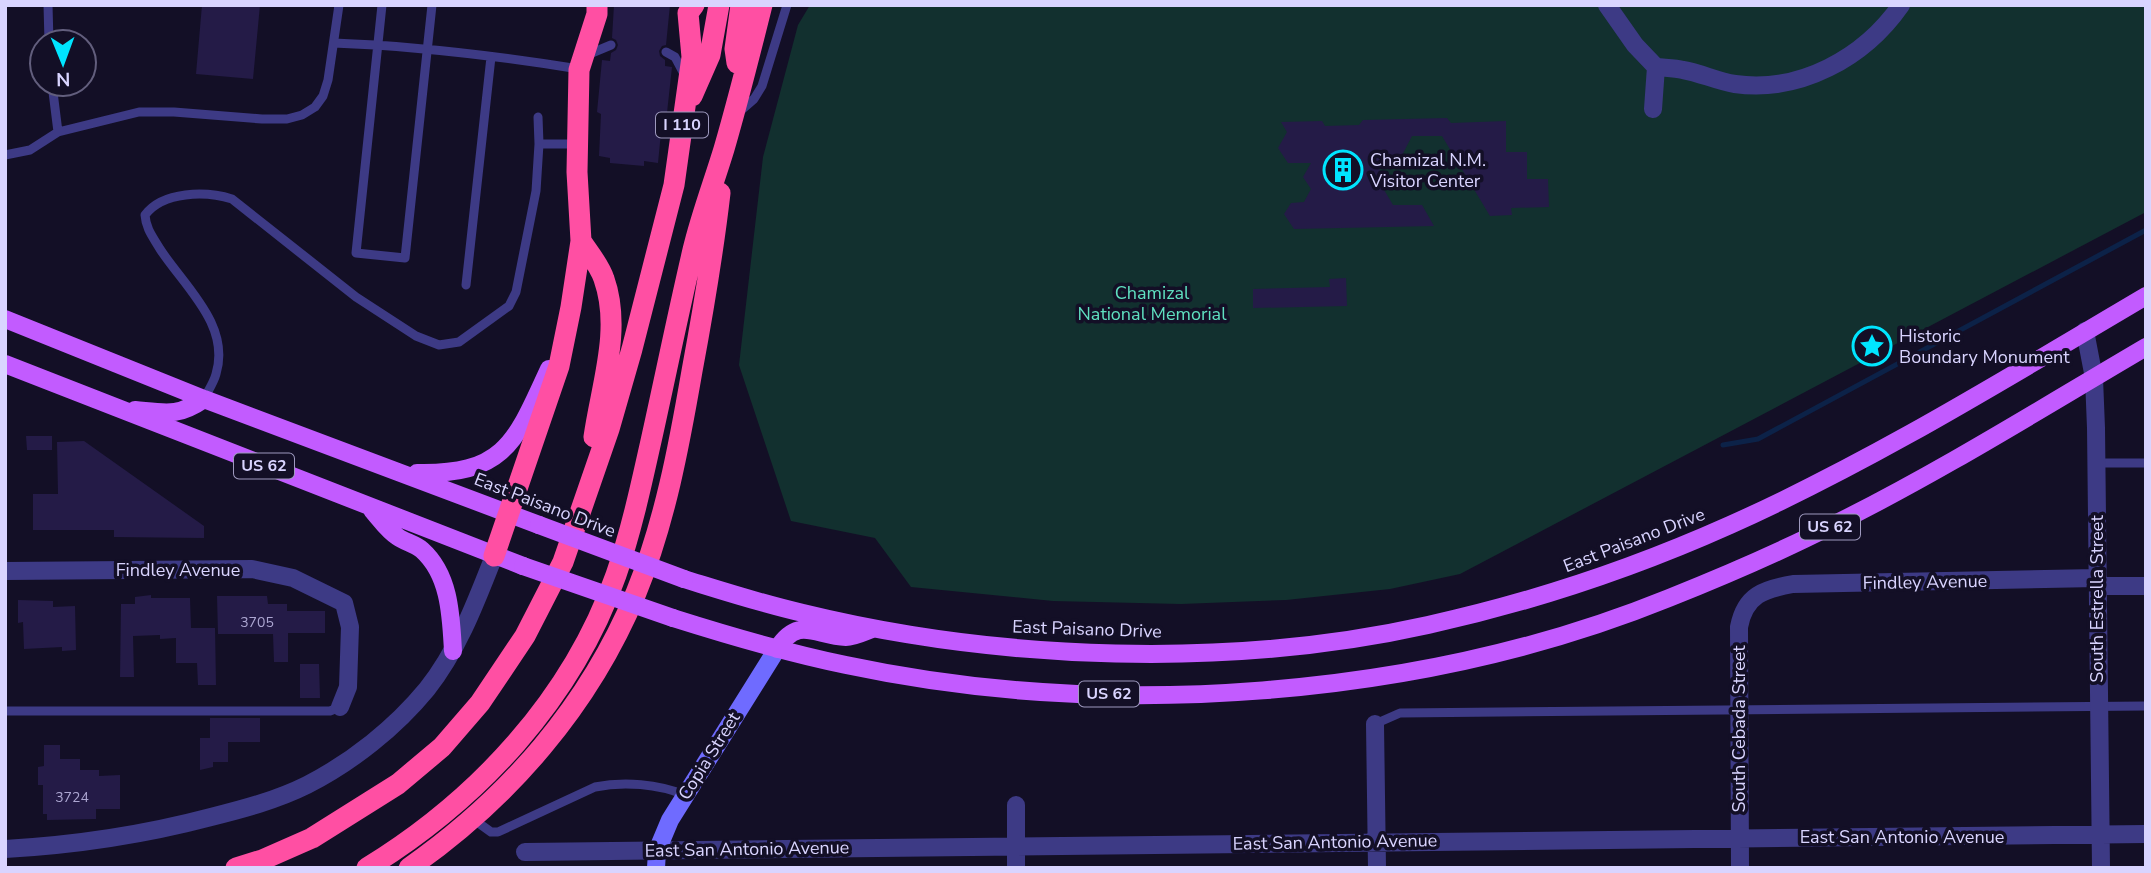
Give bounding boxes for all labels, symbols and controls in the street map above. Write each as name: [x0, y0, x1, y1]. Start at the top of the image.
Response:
north arrow: [28, 28, 98, 98]
text: N: [56, 66, 71, 92]
road number: I 110: [656, 113, 708, 138]
place label: Chamizal N.M. Visitor Center: [1369, 148, 1486, 193]
building icon: Chamizal N.M. Visitor Center: [1322, 149, 1364, 191]
park label: Chamizal National Memorial: [1078, 281, 1227, 326]
place label: Historic Boundary Monument: [1899, 324, 2070, 369]
place icon: Historic Boundary Monument: [1851, 325, 1893, 367]
road number: US 62: [234, 453, 294, 478]
street label: East Paisano Drive: [471, 467, 619, 543]
street label: East Paisano Drive: [1560, 502, 1708, 578]
road number: US 62: [1800, 514, 1860, 540]
street label: South Estrella Street: [2085, 515, 2109, 683]
street label: Findley Avenue: [116, 558, 240, 582]
street label: Findley Avenue: [1863, 569, 1987, 595]
house number: 3705: [240, 613, 274, 632]
street label: East Paisano Drive: [1012, 614, 1162, 644]
street label: South Cebada Street: [1727, 645, 1751, 813]
road number: US 62: [1079, 681, 1139, 706]
street label: Copia Street: [672, 707, 746, 805]
house number: 3724: [55, 788, 89, 807]
street label: East San Antonio Avenue: [1800, 825, 2004, 849]
street label: East San Antonio Avenue: [1232, 828, 1438, 856]
street label: East San Antonio Avenue: [644, 835, 850, 863]

